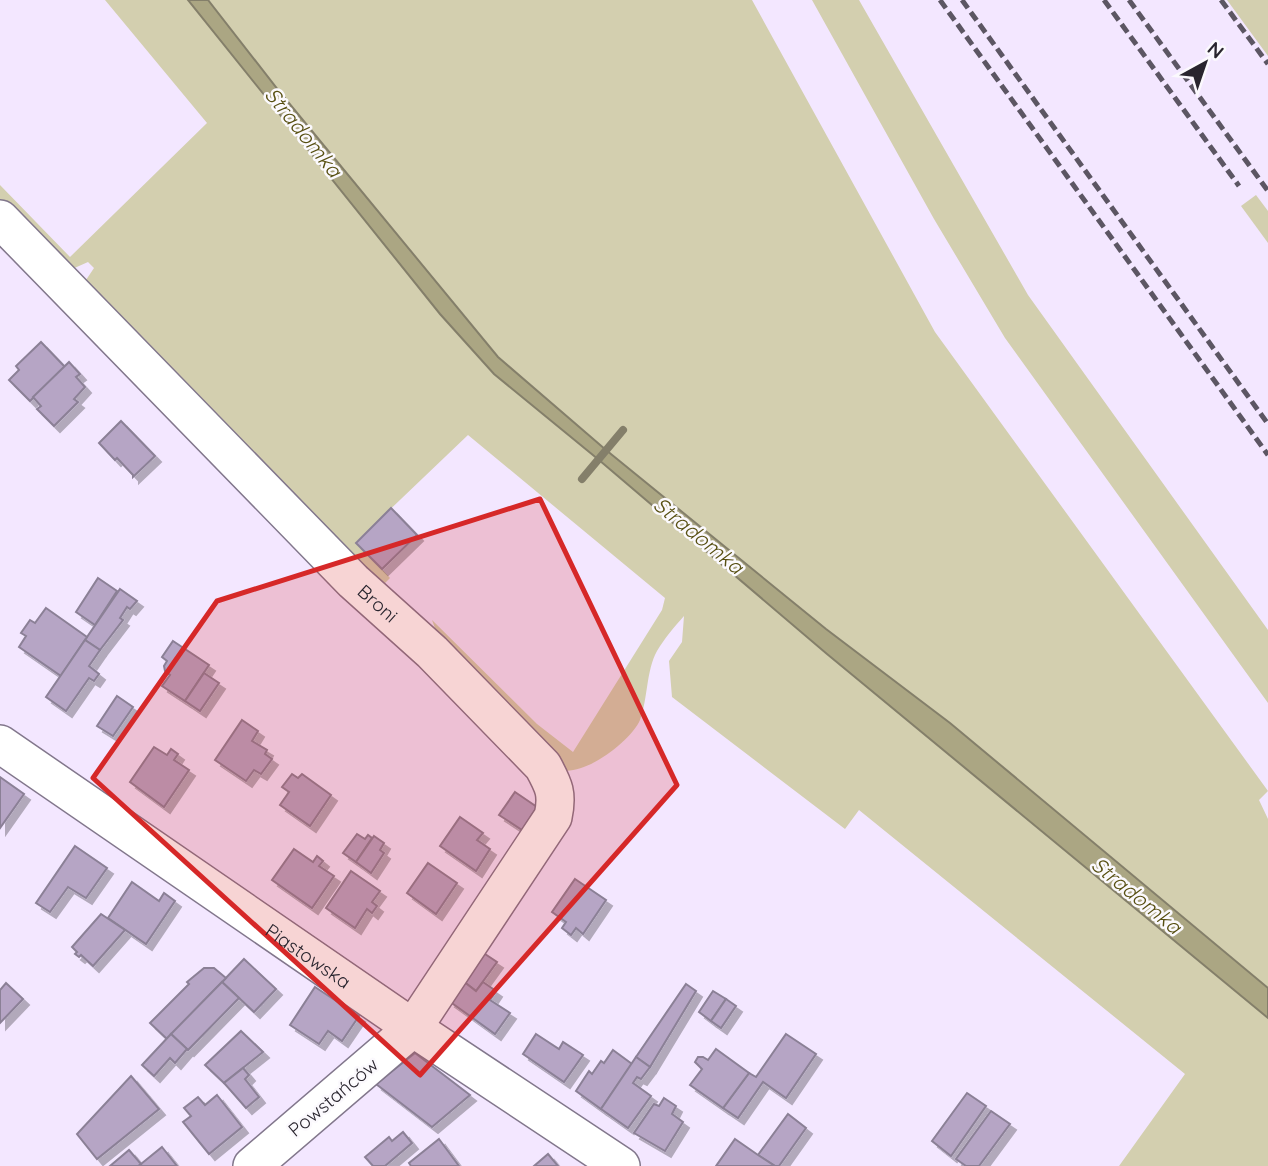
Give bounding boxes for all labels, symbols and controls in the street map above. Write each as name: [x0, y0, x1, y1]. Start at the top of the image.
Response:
north arrow: [1170, 28, 1240, 98]
text: N: [1203, 36, 1229, 64]
water label: Stradomka: [260, 82, 349, 183]
water label: Stradomka: [649, 491, 750, 580]
street label: Broni: [353, 579, 403, 628]
water label: Stradomka: [1087, 851, 1188, 940]
street label: Piastowska: [261, 918, 356, 994]
street label: Powstańców: [283, 1052, 383, 1142]

